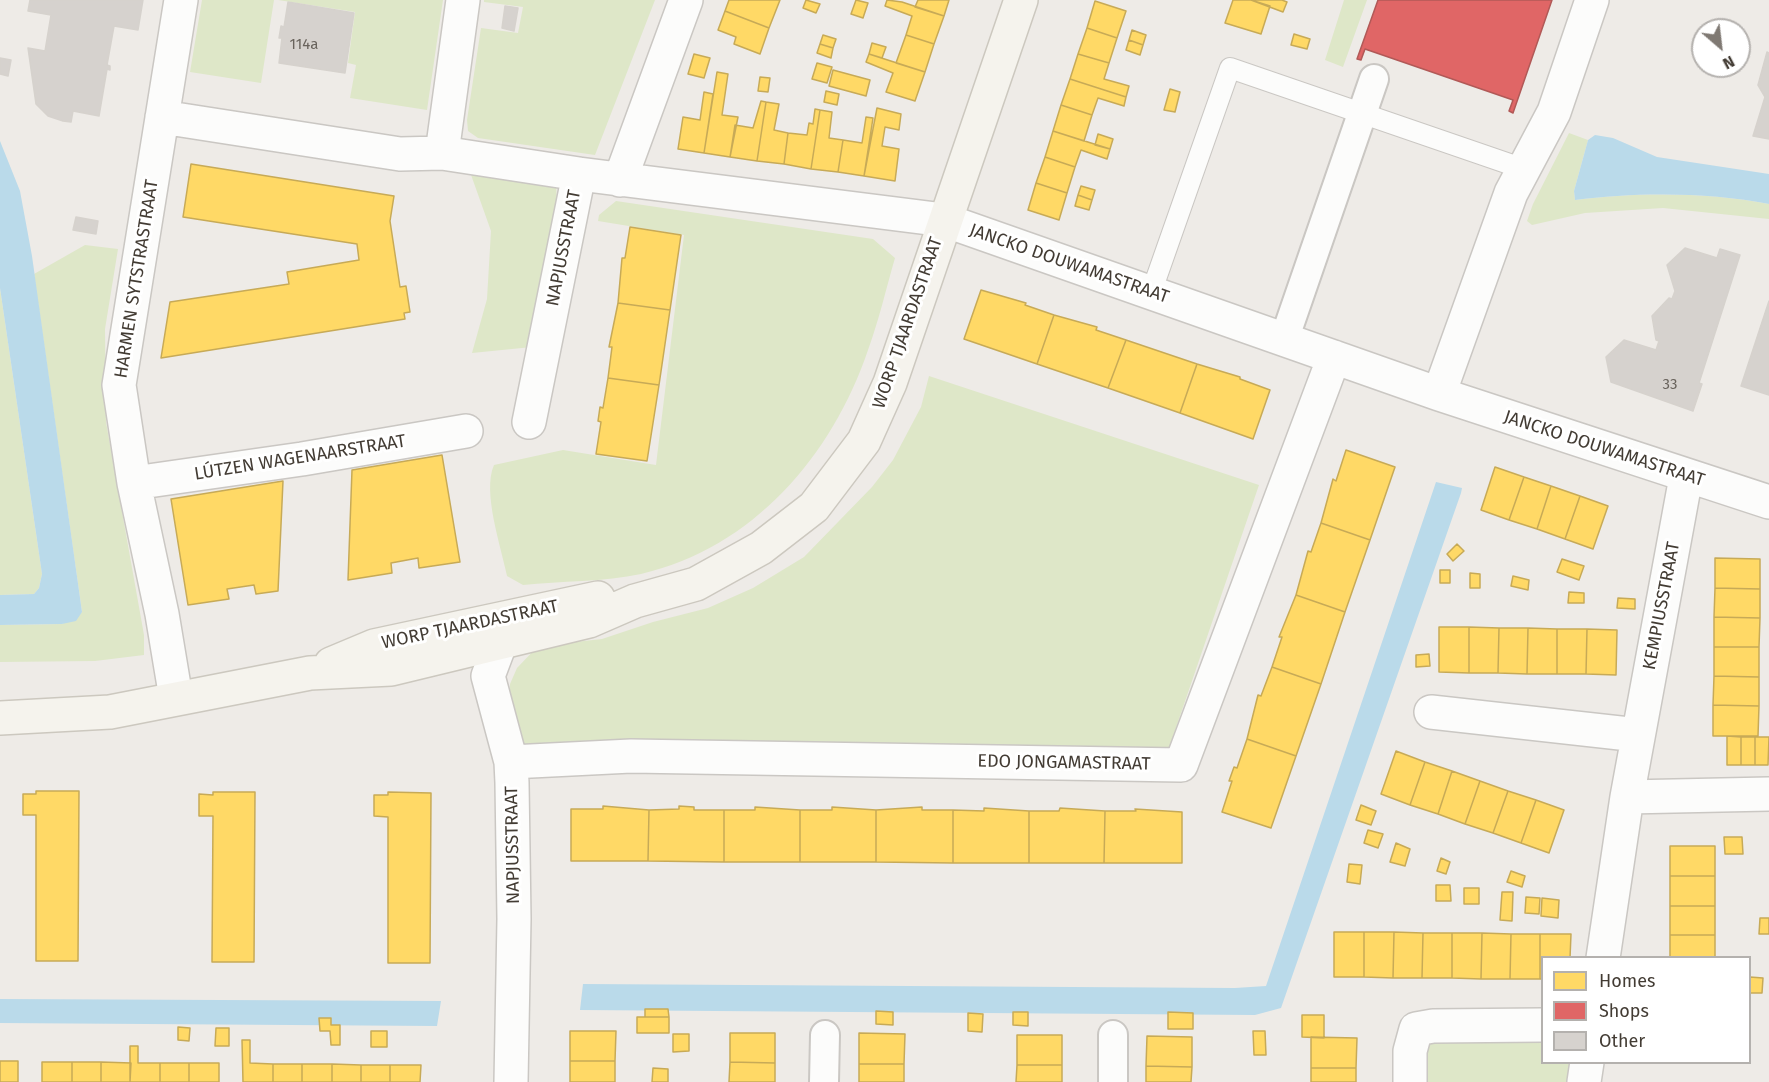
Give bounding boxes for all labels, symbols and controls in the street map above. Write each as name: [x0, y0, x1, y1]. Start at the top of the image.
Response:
north arrow: [1691, 18, 1751, 78]
house number: 114a: [290, 36, 318, 54]
text: N: [1720, 52, 1738, 73]
street label: HARMEN SYTSTRASTRAAT: [111, 178, 163, 380]
street label: NAPJUSSTRAAT: [542, 188, 586, 308]
street label: JANCKO DOUWAMASTRAAT: [966, 220, 1172, 308]
street label: WORP TJAARDASTRAAT: [869, 234, 947, 412]
house number: 33: [1663, 376, 1677, 394]
street label: JANCKO DOUWAMASTRAAT: [1501, 406, 1707, 492]
street label: LÚTZEN WAGENAARSTRAAT: [193, 431, 407, 485]
street label: KEMPIUSSTRAAT: [1639, 540, 1685, 672]
street label: WORP TJAARDASTRAAT: [380, 596, 560, 654]
street label: EDO JONGAMASTRAAT: [977, 751, 1151, 775]
street label: NAPJUSSTRAAT: [501, 786, 525, 904]
legend: [1541, 956, 1751, 1064]
text: Homes: [1599, 970, 1655, 992]
text: Shops: [1599, 1000, 1649, 1022]
text: Other: [1599, 1030, 1645, 1052]

